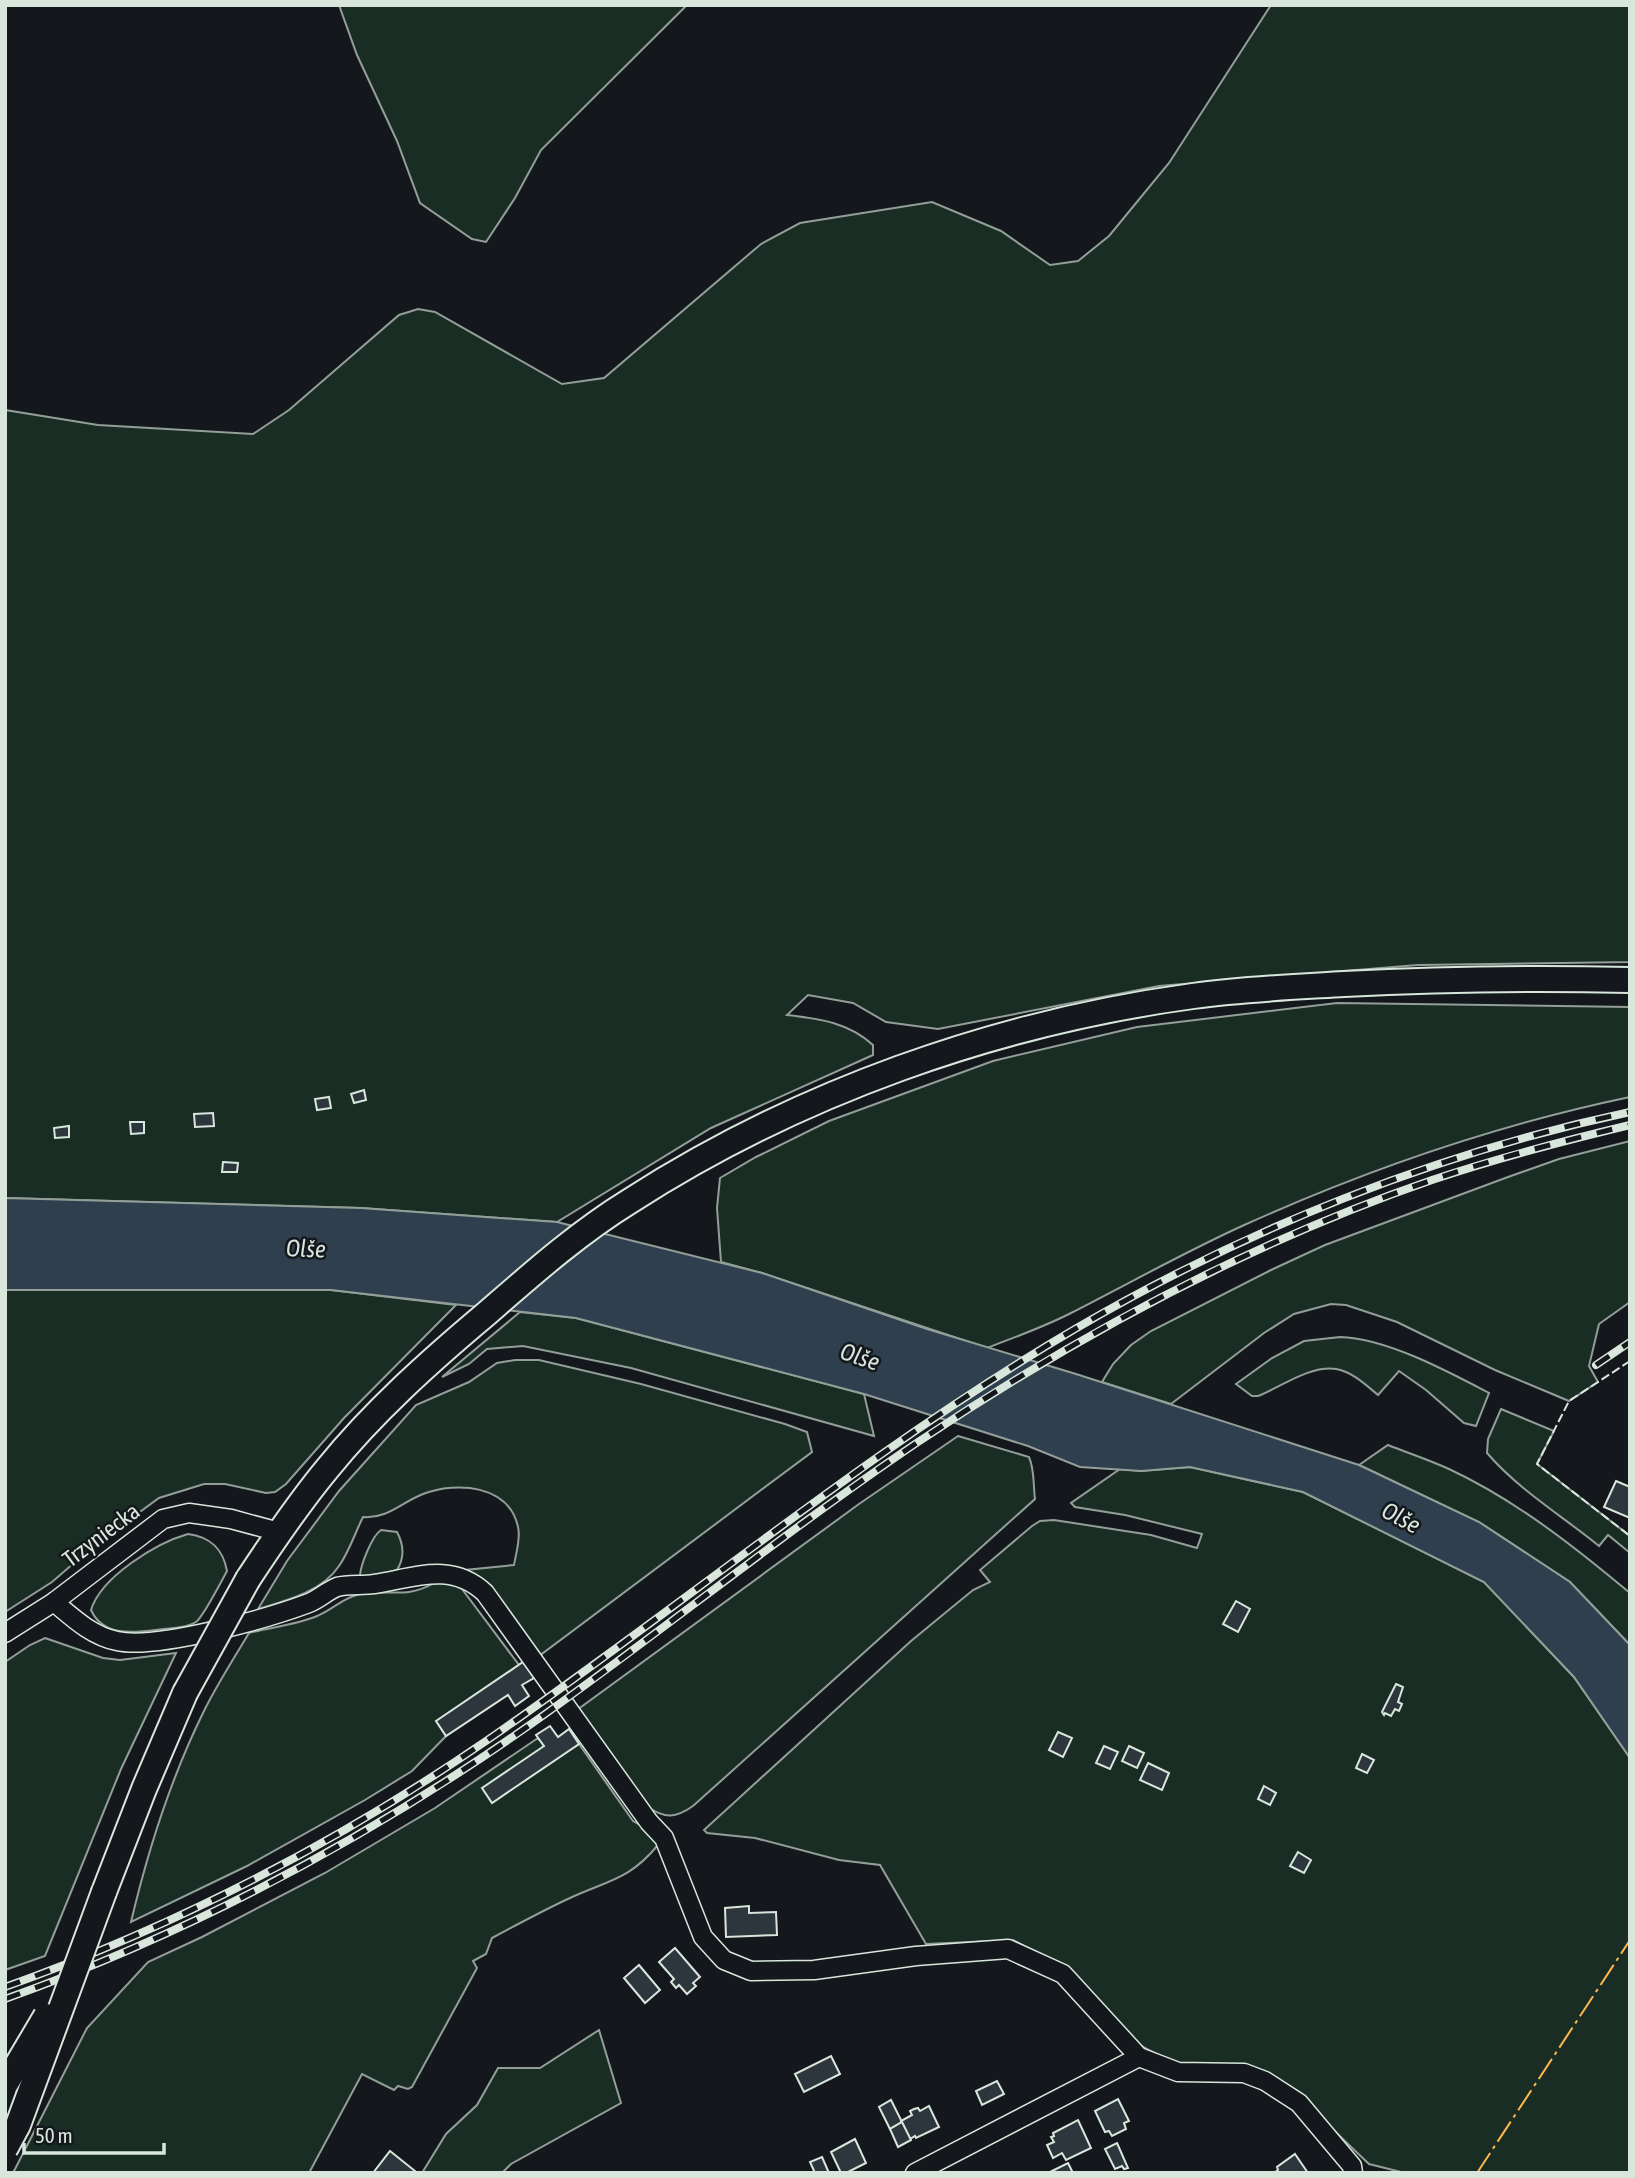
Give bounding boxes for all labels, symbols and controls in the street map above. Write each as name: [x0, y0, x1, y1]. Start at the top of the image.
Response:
water label: Olše: [286, 1234, 326, 1263]
water label: Olše: [837, 1337, 883, 1376]
water label: Olše: [1377, 1496, 1425, 1539]
street label: Trzyniecka: [57, 1498, 145, 1572]
scale bar: [24, 2112, 164, 2156]
text: 50 m: [35, 2123, 73, 2147]

